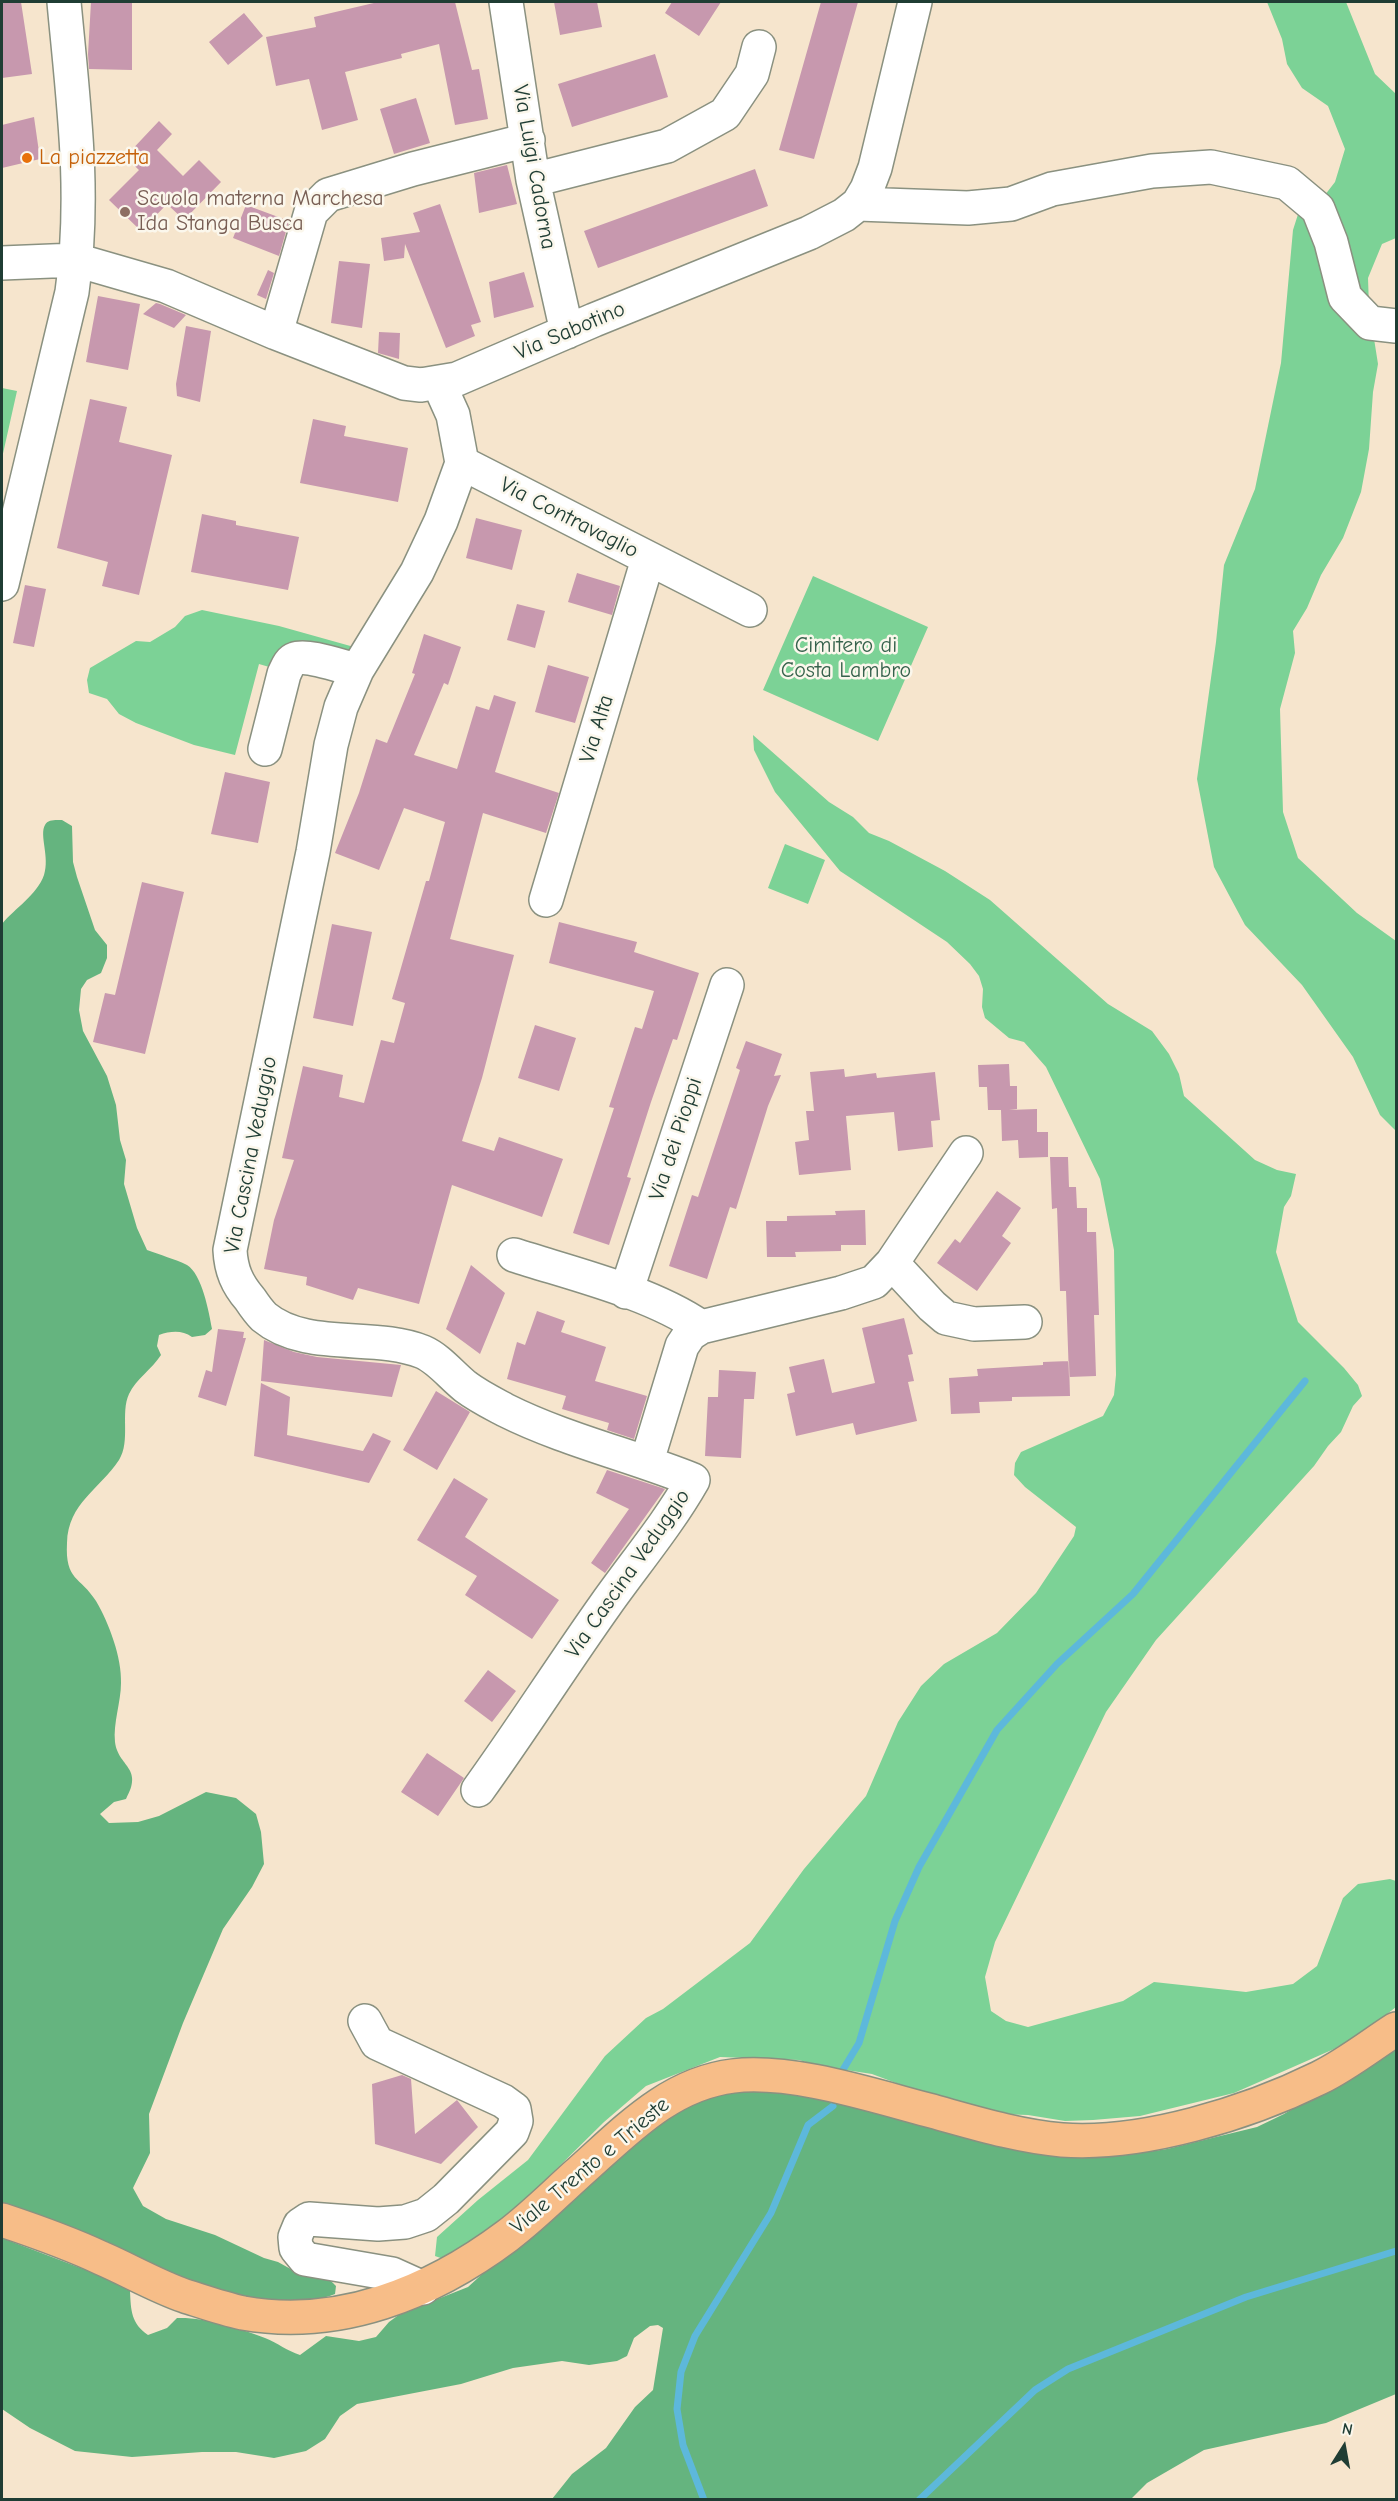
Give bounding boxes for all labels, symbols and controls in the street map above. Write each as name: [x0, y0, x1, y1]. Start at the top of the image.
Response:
street label: Via Luigi Cadorna: [507, 83, 561, 251]
place label: La piazzetta: [39, 145, 149, 171]
marker: La piazzetta: [20, 151, 34, 165]
place label: Scuola materna Marchesa Ida Stanga Busca: [137, 186, 384, 237]
marker: Scuola materna Marchesa Ida Stanga Busca: [118, 205, 132, 219]
street label: Via Sabotino: [511, 296, 629, 366]
street label: Via Contravaglio: [495, 472, 643, 564]
park label: Cimitero di Costa Lambro: [781, 633, 911, 684]
street label: Via Alta: [574, 692, 620, 766]
street label: Via Cascina Veduggio: [219, 1054, 283, 1256]
street label: Via dei Pioppi: [644, 1074, 708, 1204]
street label: Via Cascina Veduggio: [560, 1484, 696, 1664]
street label: Viale Trento e Trieste: [505, 2092, 675, 2240]
north arrow: [1314, 2417, 1374, 2477]
text: N: [1341, 2420, 1354, 2439]

